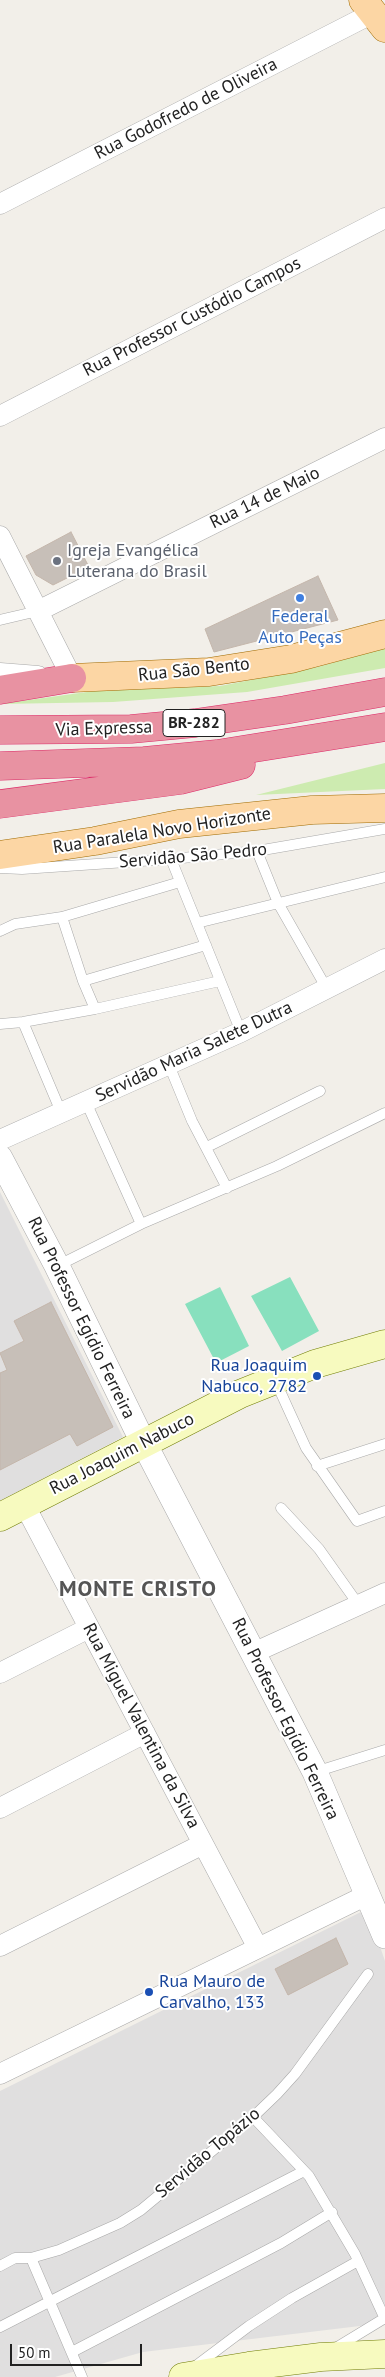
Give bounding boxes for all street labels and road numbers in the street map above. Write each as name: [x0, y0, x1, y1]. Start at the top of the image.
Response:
street label: Rua Godofredo de Oliveira: [91, 53, 281, 165]
street label: Rua Professor Custódio Campos: [79, 253, 305, 381]
street label: Rua 14 de Maio: [206, 462, 324, 534]
street label: Rua São Bento: [137, 653, 251, 687]
road number: BR-282: [163, 710, 225, 736]
street label: Via Expressa: [55, 717, 153, 741]
street label: Rua Paralela Novo Horizonte: [52, 803, 272, 859]
street label: Servidão São Pedro: [118, 839, 268, 873]
street label: Servidão Maria Salete Dutra: [92, 997, 296, 1107]
street label: Rua Professor Egídio Ferreira: [23, 1213, 139, 1423]
street label: Rua Joaquim Nabuco: [46, 1408, 198, 1500]
street label: Rua Professor Egídio Ferreira: [227, 1614, 343, 1824]
street label: Rua Miguel Valentina da Silva: [78, 1620, 204, 1832]
street label: Servidão Topázio: [151, 2103, 265, 2203]

